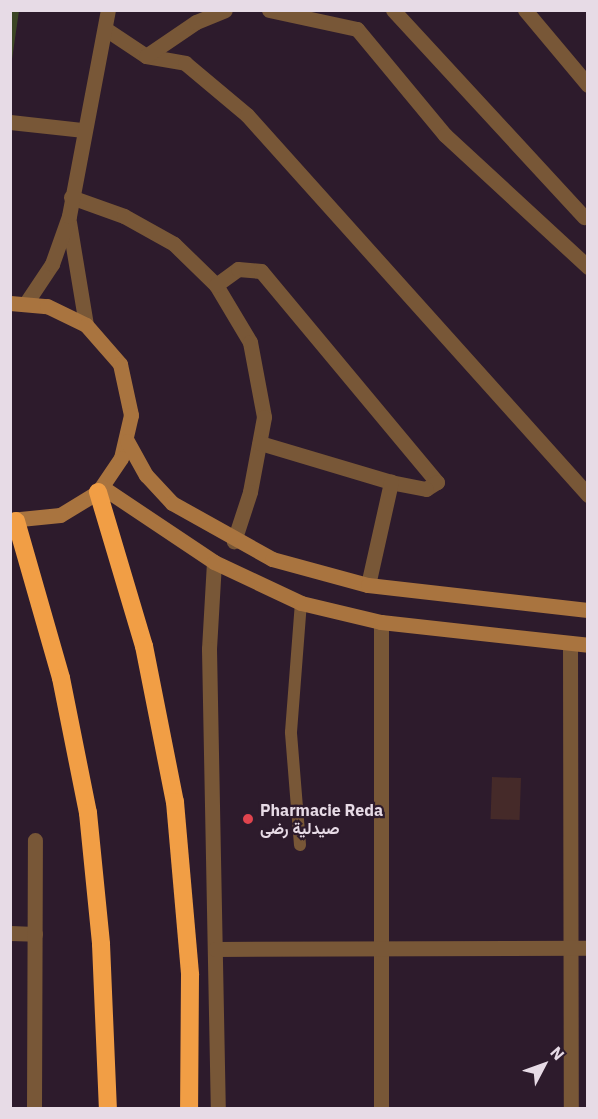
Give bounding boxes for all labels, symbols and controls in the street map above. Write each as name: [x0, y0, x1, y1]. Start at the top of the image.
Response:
place label: Pharmacie Reda صيدلية رضى: [260, 800, 383, 838]
marker: Pharmacie Reda صيدلية رضى: [241, 812, 255, 826]
north arrow: [514, 1035, 574, 1095]
text: N: [546, 1042, 569, 1064]

